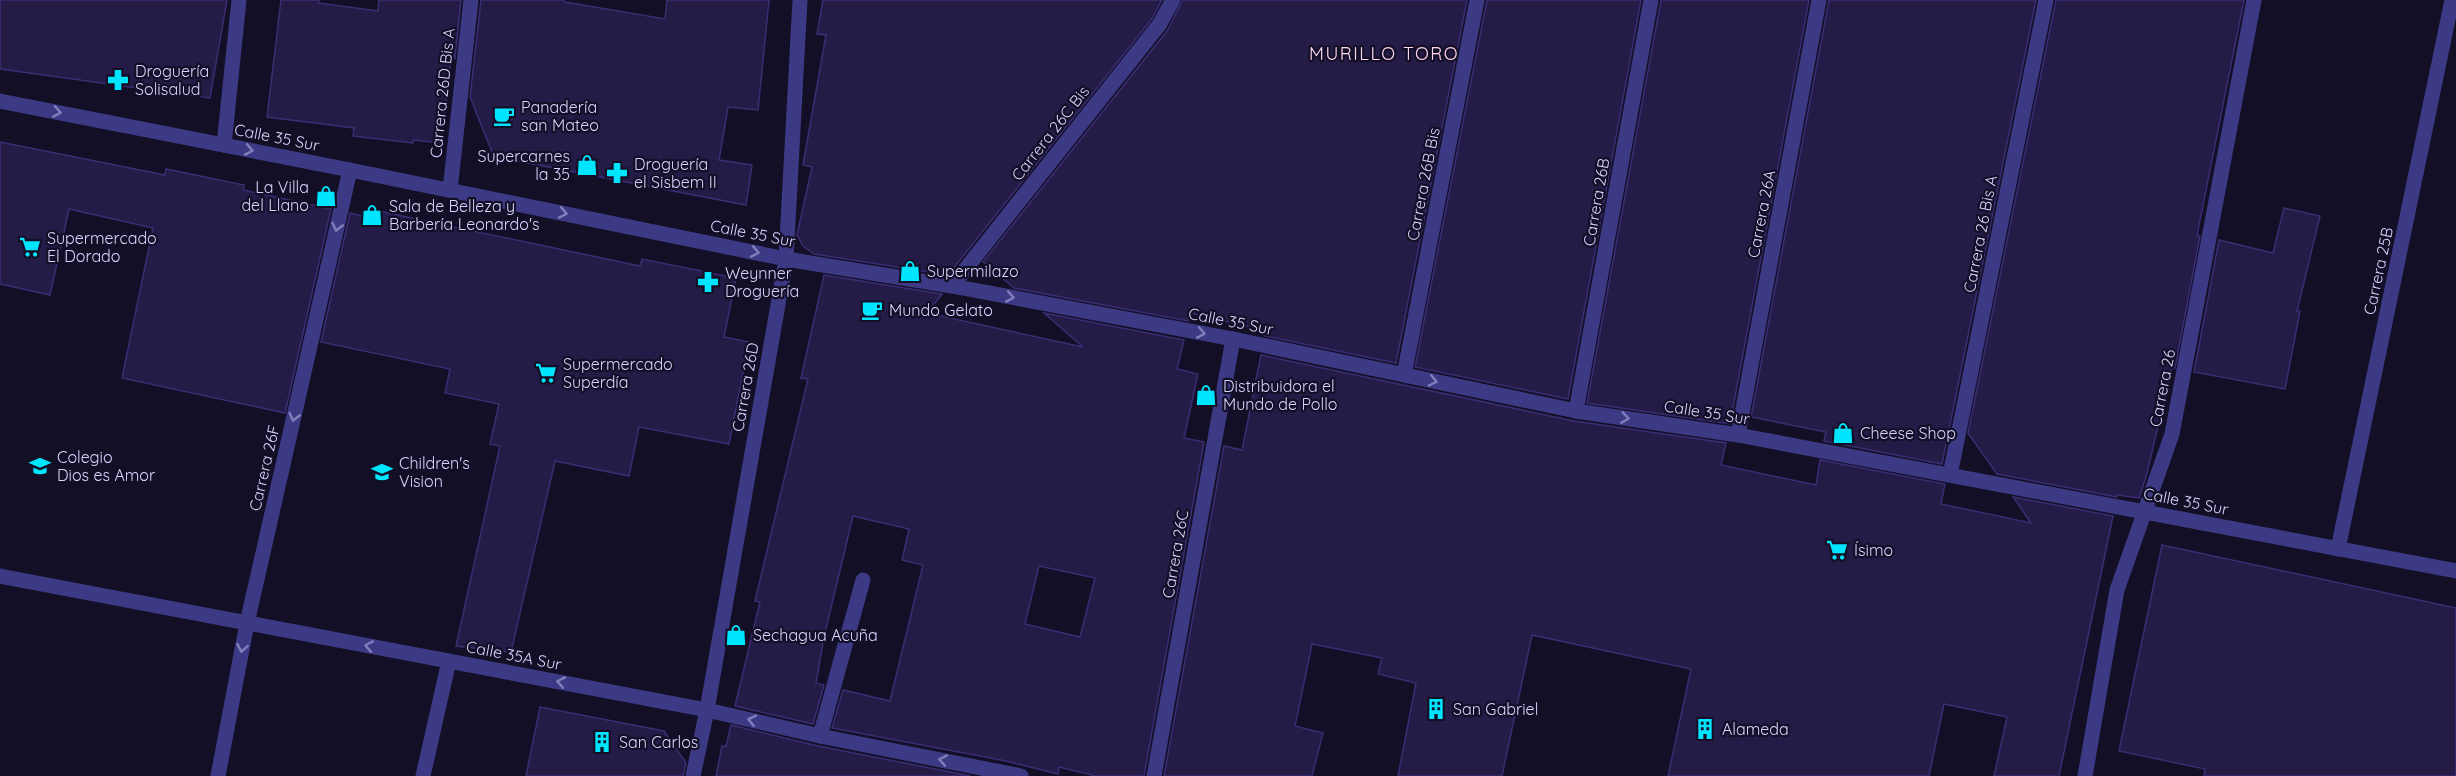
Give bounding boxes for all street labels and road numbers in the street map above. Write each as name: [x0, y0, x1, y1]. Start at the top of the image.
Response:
street label: Carrera 26D Bis A: [425, 27, 459, 159]
street label: Carrera 26C Bis: [1007, 82, 1093, 184]
street label: Calle 35 Sur: [233, 119, 321, 155]
street label: Carrera 26B Bis: [1402, 126, 1444, 242]
street label: Carrera 26B: [1578, 156, 1614, 248]
street label: Carrera 26A: [1743, 168, 1779, 260]
street label: Carrera 26 Bis A: [1959, 174, 2001, 294]
street label: Calle 35 Sur: [709, 215, 797, 251]
street label: Carrera 25B: [2359, 225, 2397, 317]
street label: Calle 35 Sur: [1187, 303, 1275, 339]
street label: Carrera 26D: [727, 341, 763, 433]
street label: Carrera 26: [2145, 347, 2179, 429]
street label: Calle 35 Sur: [1663, 395, 1751, 429]
street label: Carrera 26F: [244, 423, 284, 513]
street label: Calle 35 Sur: [2142, 483, 2230, 519]
street label: Carrera 26C: [1157, 508, 1193, 600]
street label: Calle 35A Sur: [465, 636, 563, 674]

